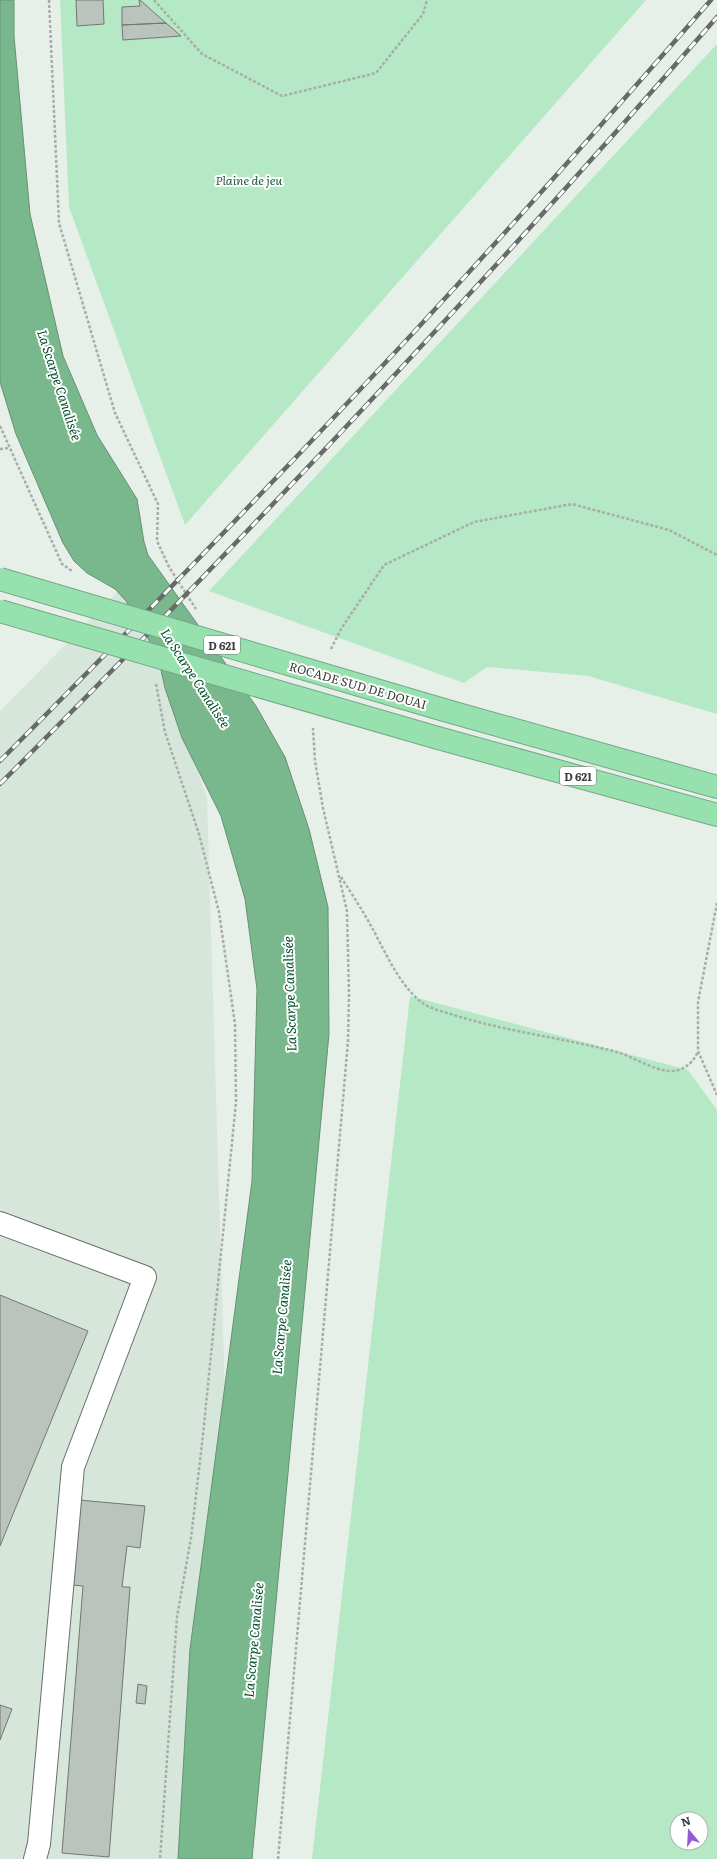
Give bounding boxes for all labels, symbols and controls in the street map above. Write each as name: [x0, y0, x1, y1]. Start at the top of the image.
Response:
park label: Plaine de jeu: [216, 171, 283, 189]
water label: La Scarpe Canalisée: [33, 327, 87, 443]
water label: La Scarpe Canalisée: [157, 624, 235, 732]
road number: D 621: [204, 636, 240, 654]
street label: ROCADE SUD DE DOUAI: [287, 657, 429, 713]
road number: D 621: [560, 767, 596, 785]
water label: La Scarpe Canalisée: [277, 936, 301, 1052]
water label: La Scarpe Canalisée: [266, 1259, 296, 1375]
water label: La Scarpe Canalisée: [238, 1582, 268, 1698]
north arrow: [669, 1811, 709, 1851]
text: N: [679, 1812, 692, 1830]

